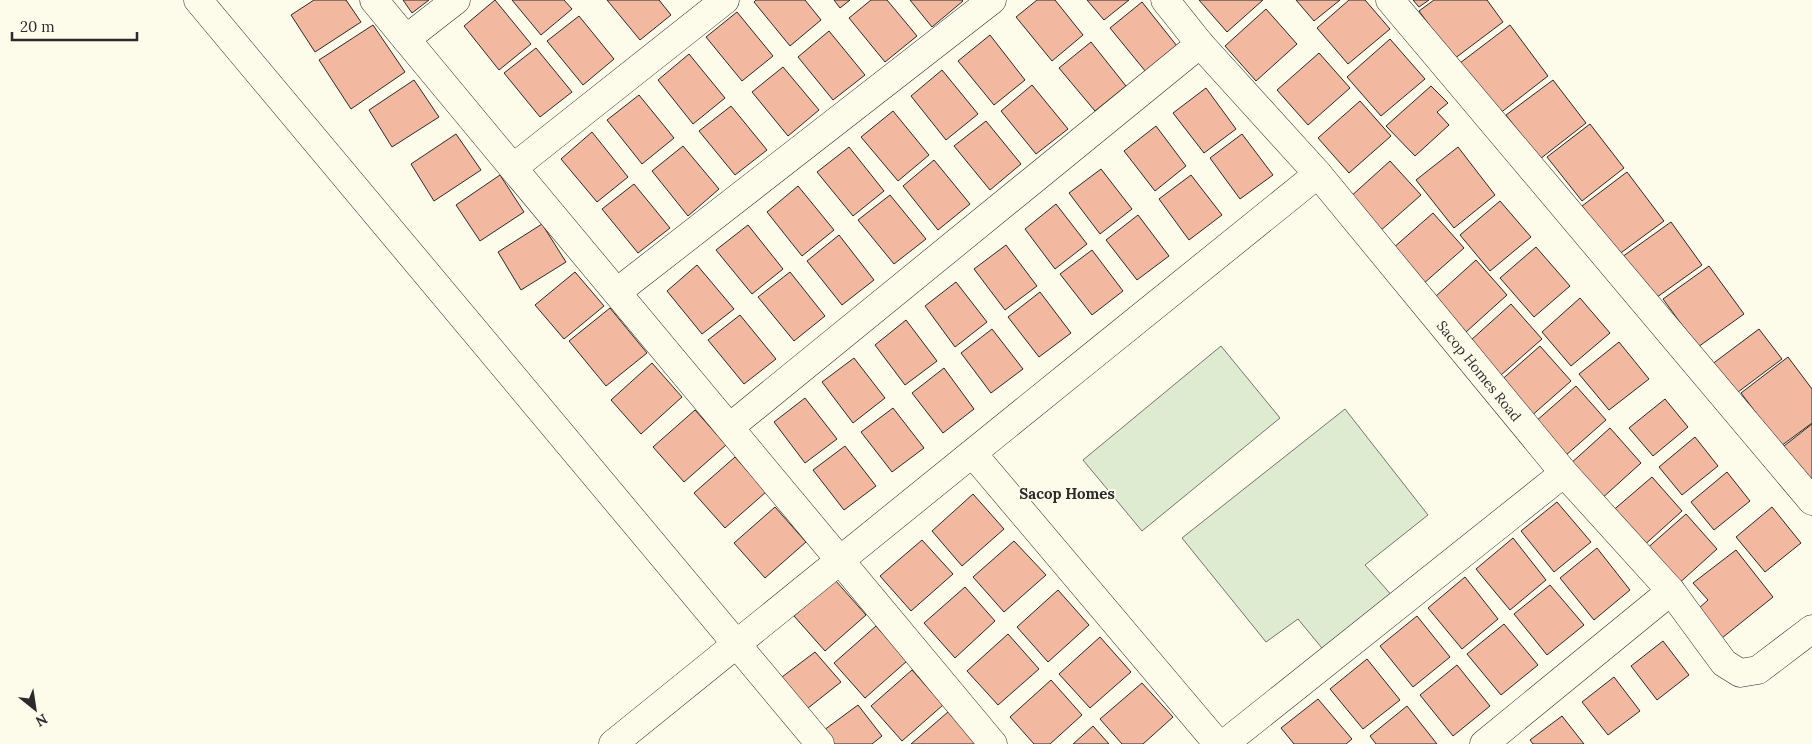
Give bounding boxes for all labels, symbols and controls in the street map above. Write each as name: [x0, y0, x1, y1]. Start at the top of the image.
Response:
scale bar: [12, 10, 138, 42]
text: 20 m: [20, 17, 55, 36]
street label: Sacop Homes Road: [1433, 317, 1525, 425]
district label: Sacop Homes: [1019, 484, 1115, 503]
north arrow: [10, 684, 60, 734]
text: N: [32, 710, 51, 731]

